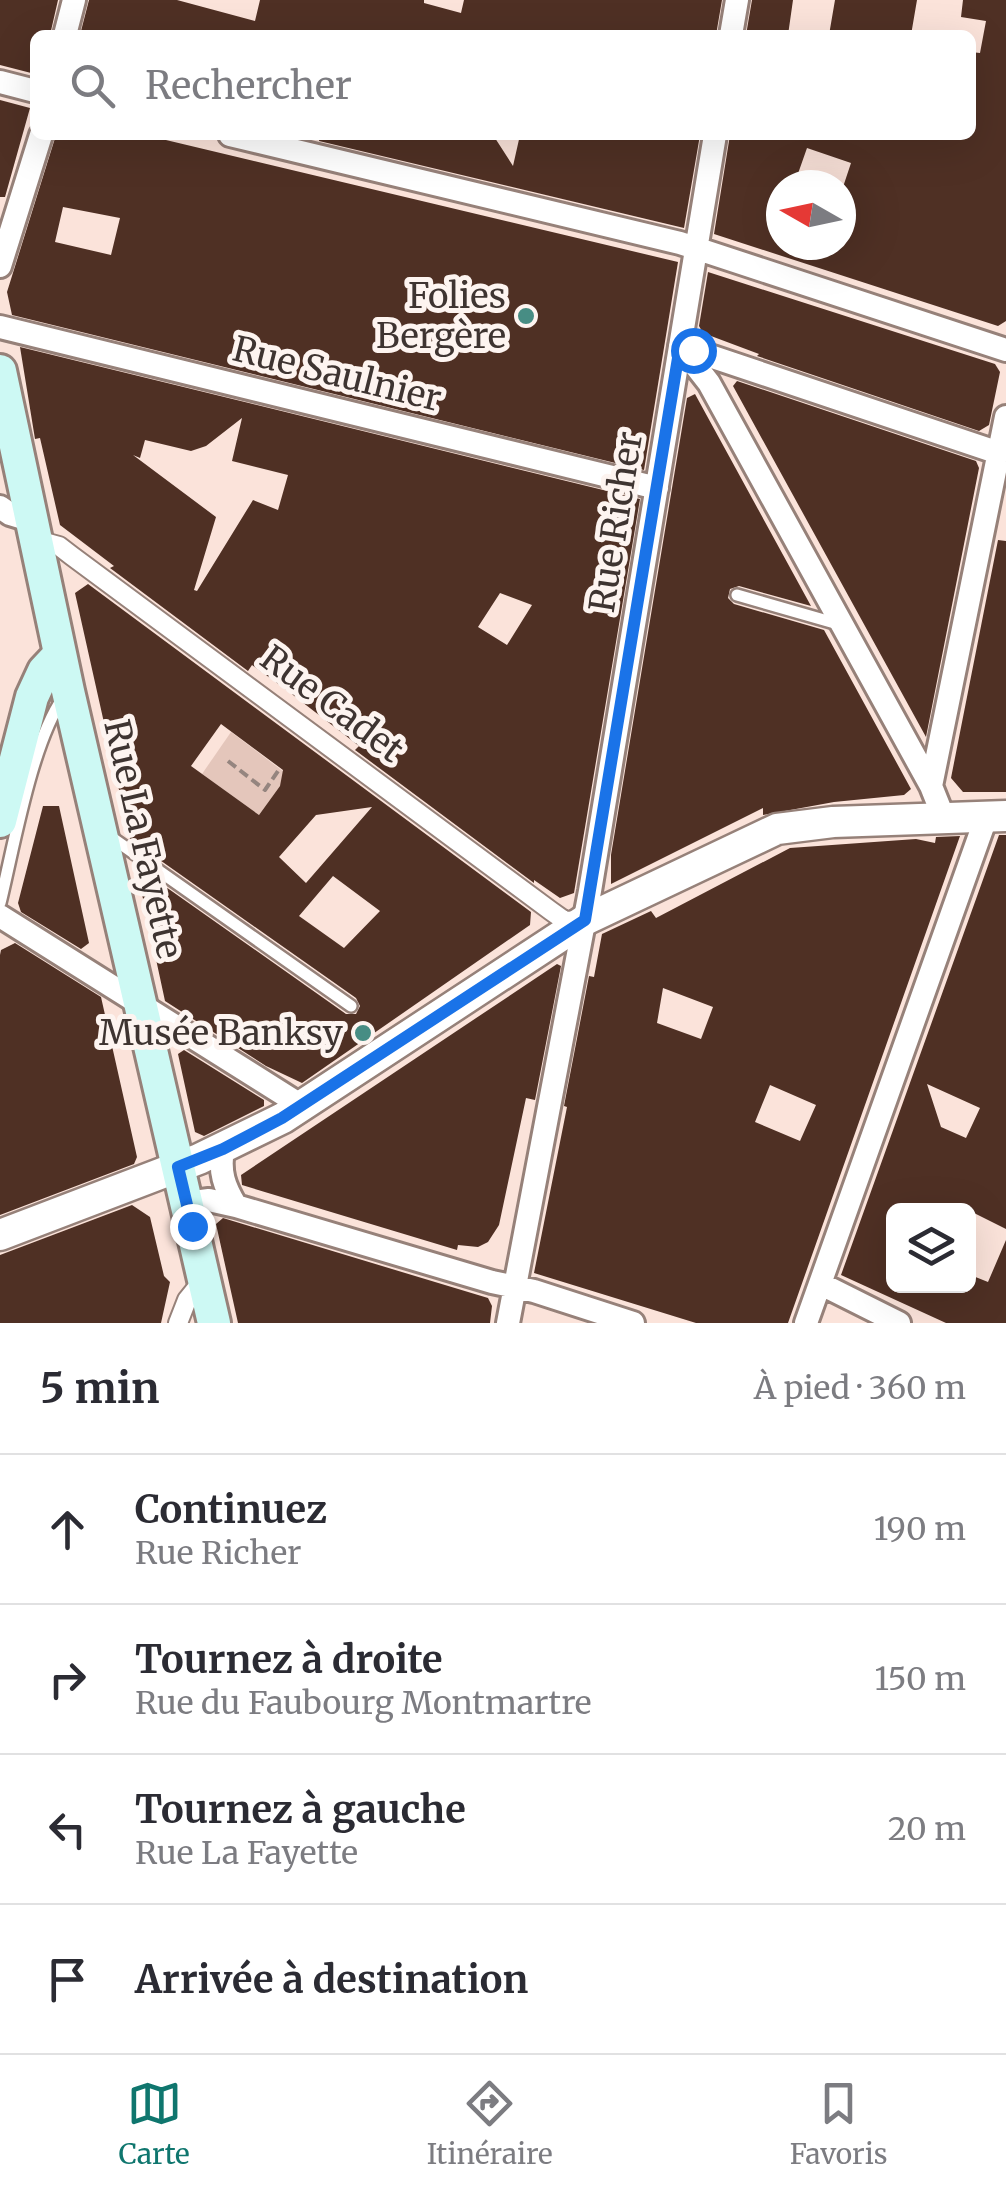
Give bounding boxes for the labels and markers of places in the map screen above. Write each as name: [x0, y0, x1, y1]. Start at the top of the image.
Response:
place label: Folies Bergère: [376, 274, 506, 358]
marker: Folies Bergère: [515, 305, 537, 327]
place label: Musée Banksy: [99, 1011, 344, 1055]
marker: Musée Banksy: [352, 1022, 374, 1044]

